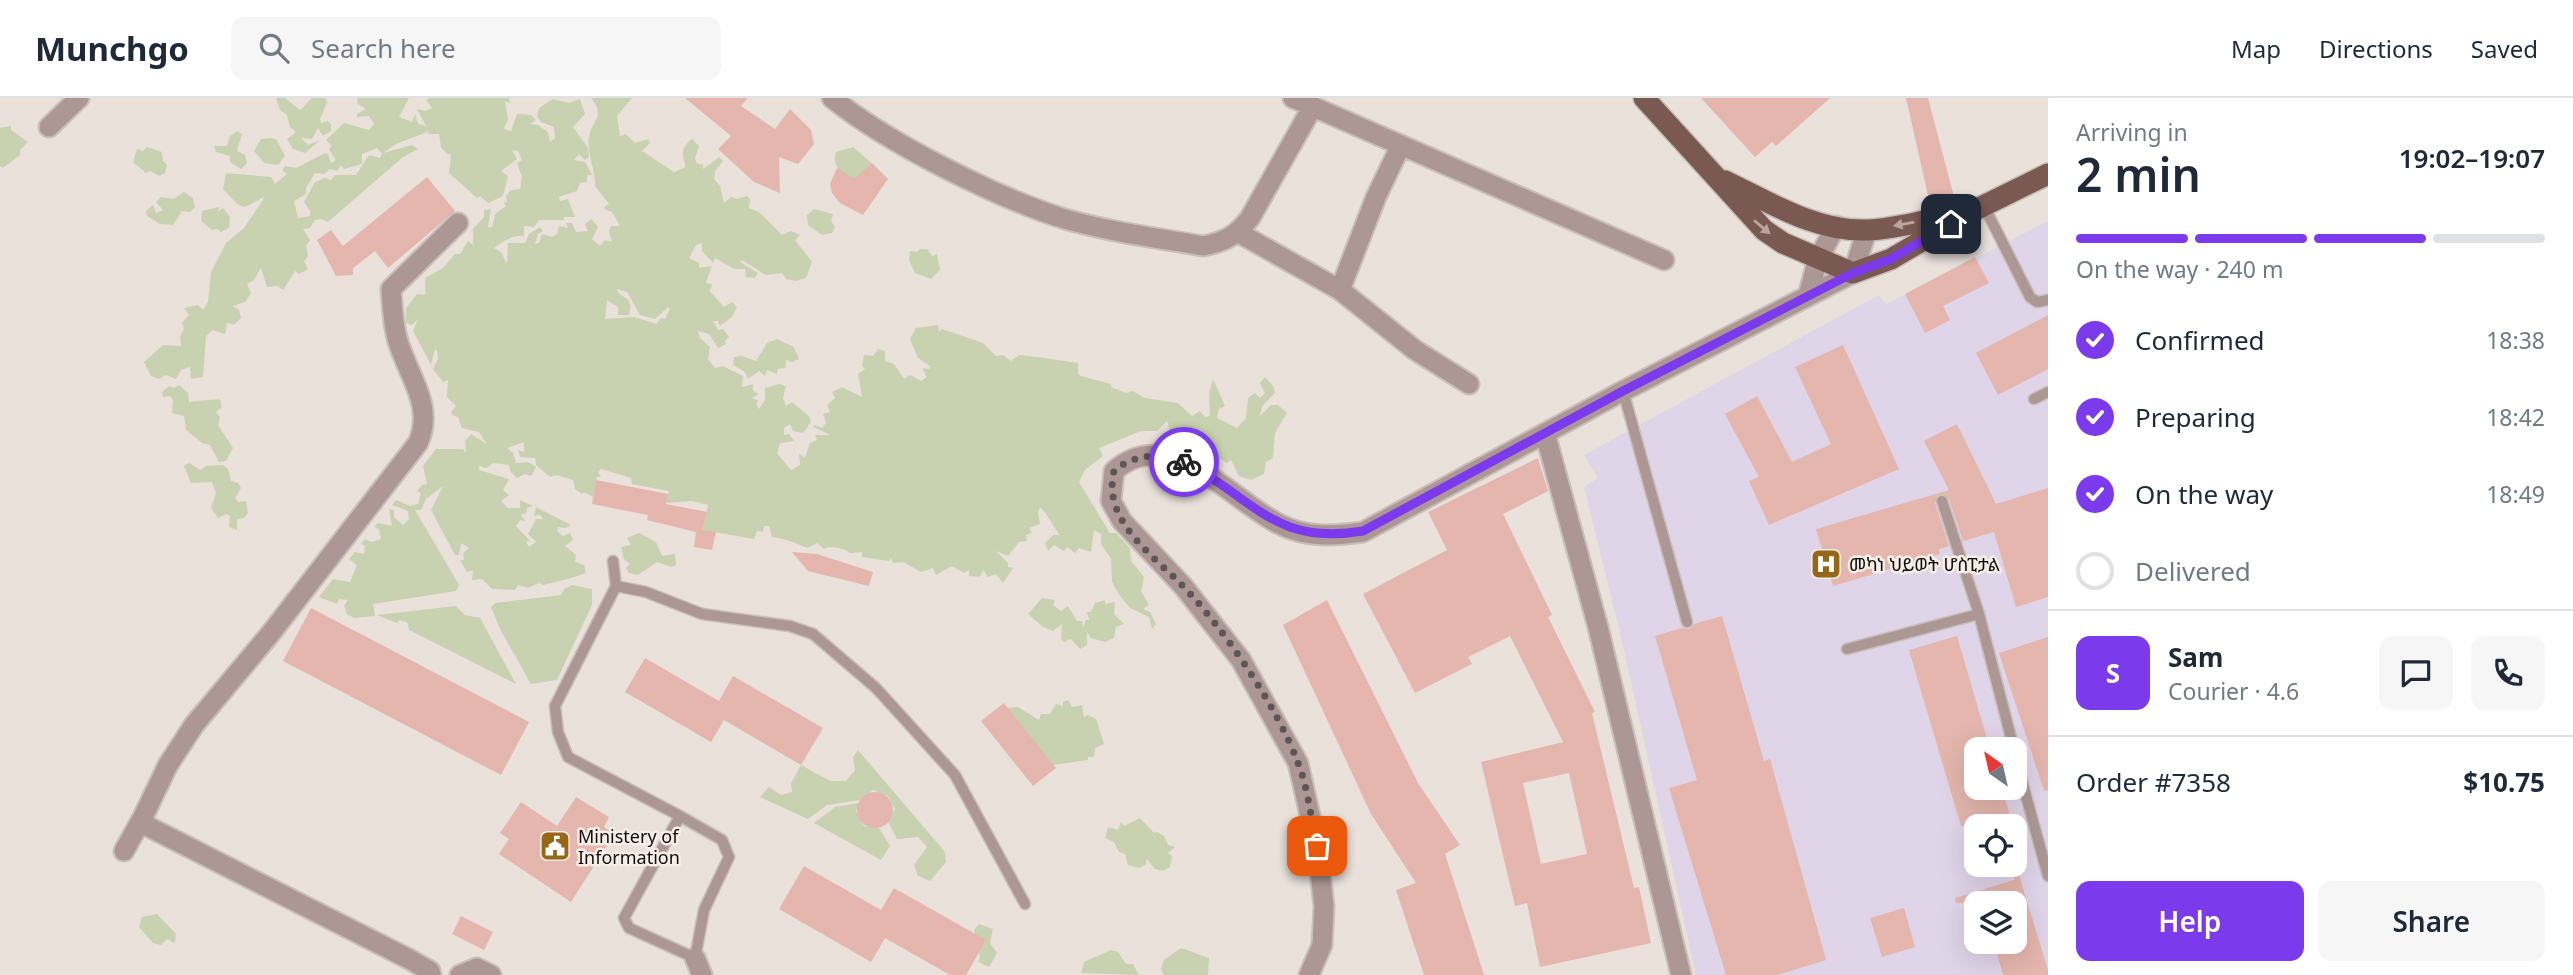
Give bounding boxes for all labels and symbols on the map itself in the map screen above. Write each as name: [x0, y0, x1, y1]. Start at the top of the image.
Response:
pin: [1921, 194, 1981, 254]
one-way arrow: [1892, 218, 1914, 229]
one-way arrow: [1754, 219, 1771, 234]
courier: [1149, 427, 1219, 497]
hospital icon: መካነ ህይወት ሆስፒታል: [1809, 547, 1843, 581]
place label: መካነ ህይወት ሆስፒታል: [1849, 552, 2000, 576]
north arrow: [1964, 737, 2026, 800]
pin: [1287, 816, 1347, 876]
place label: Ministery of Information: [578, 824, 680, 869]
public building icon: Ministery of Information: [538, 829, 572, 863]

